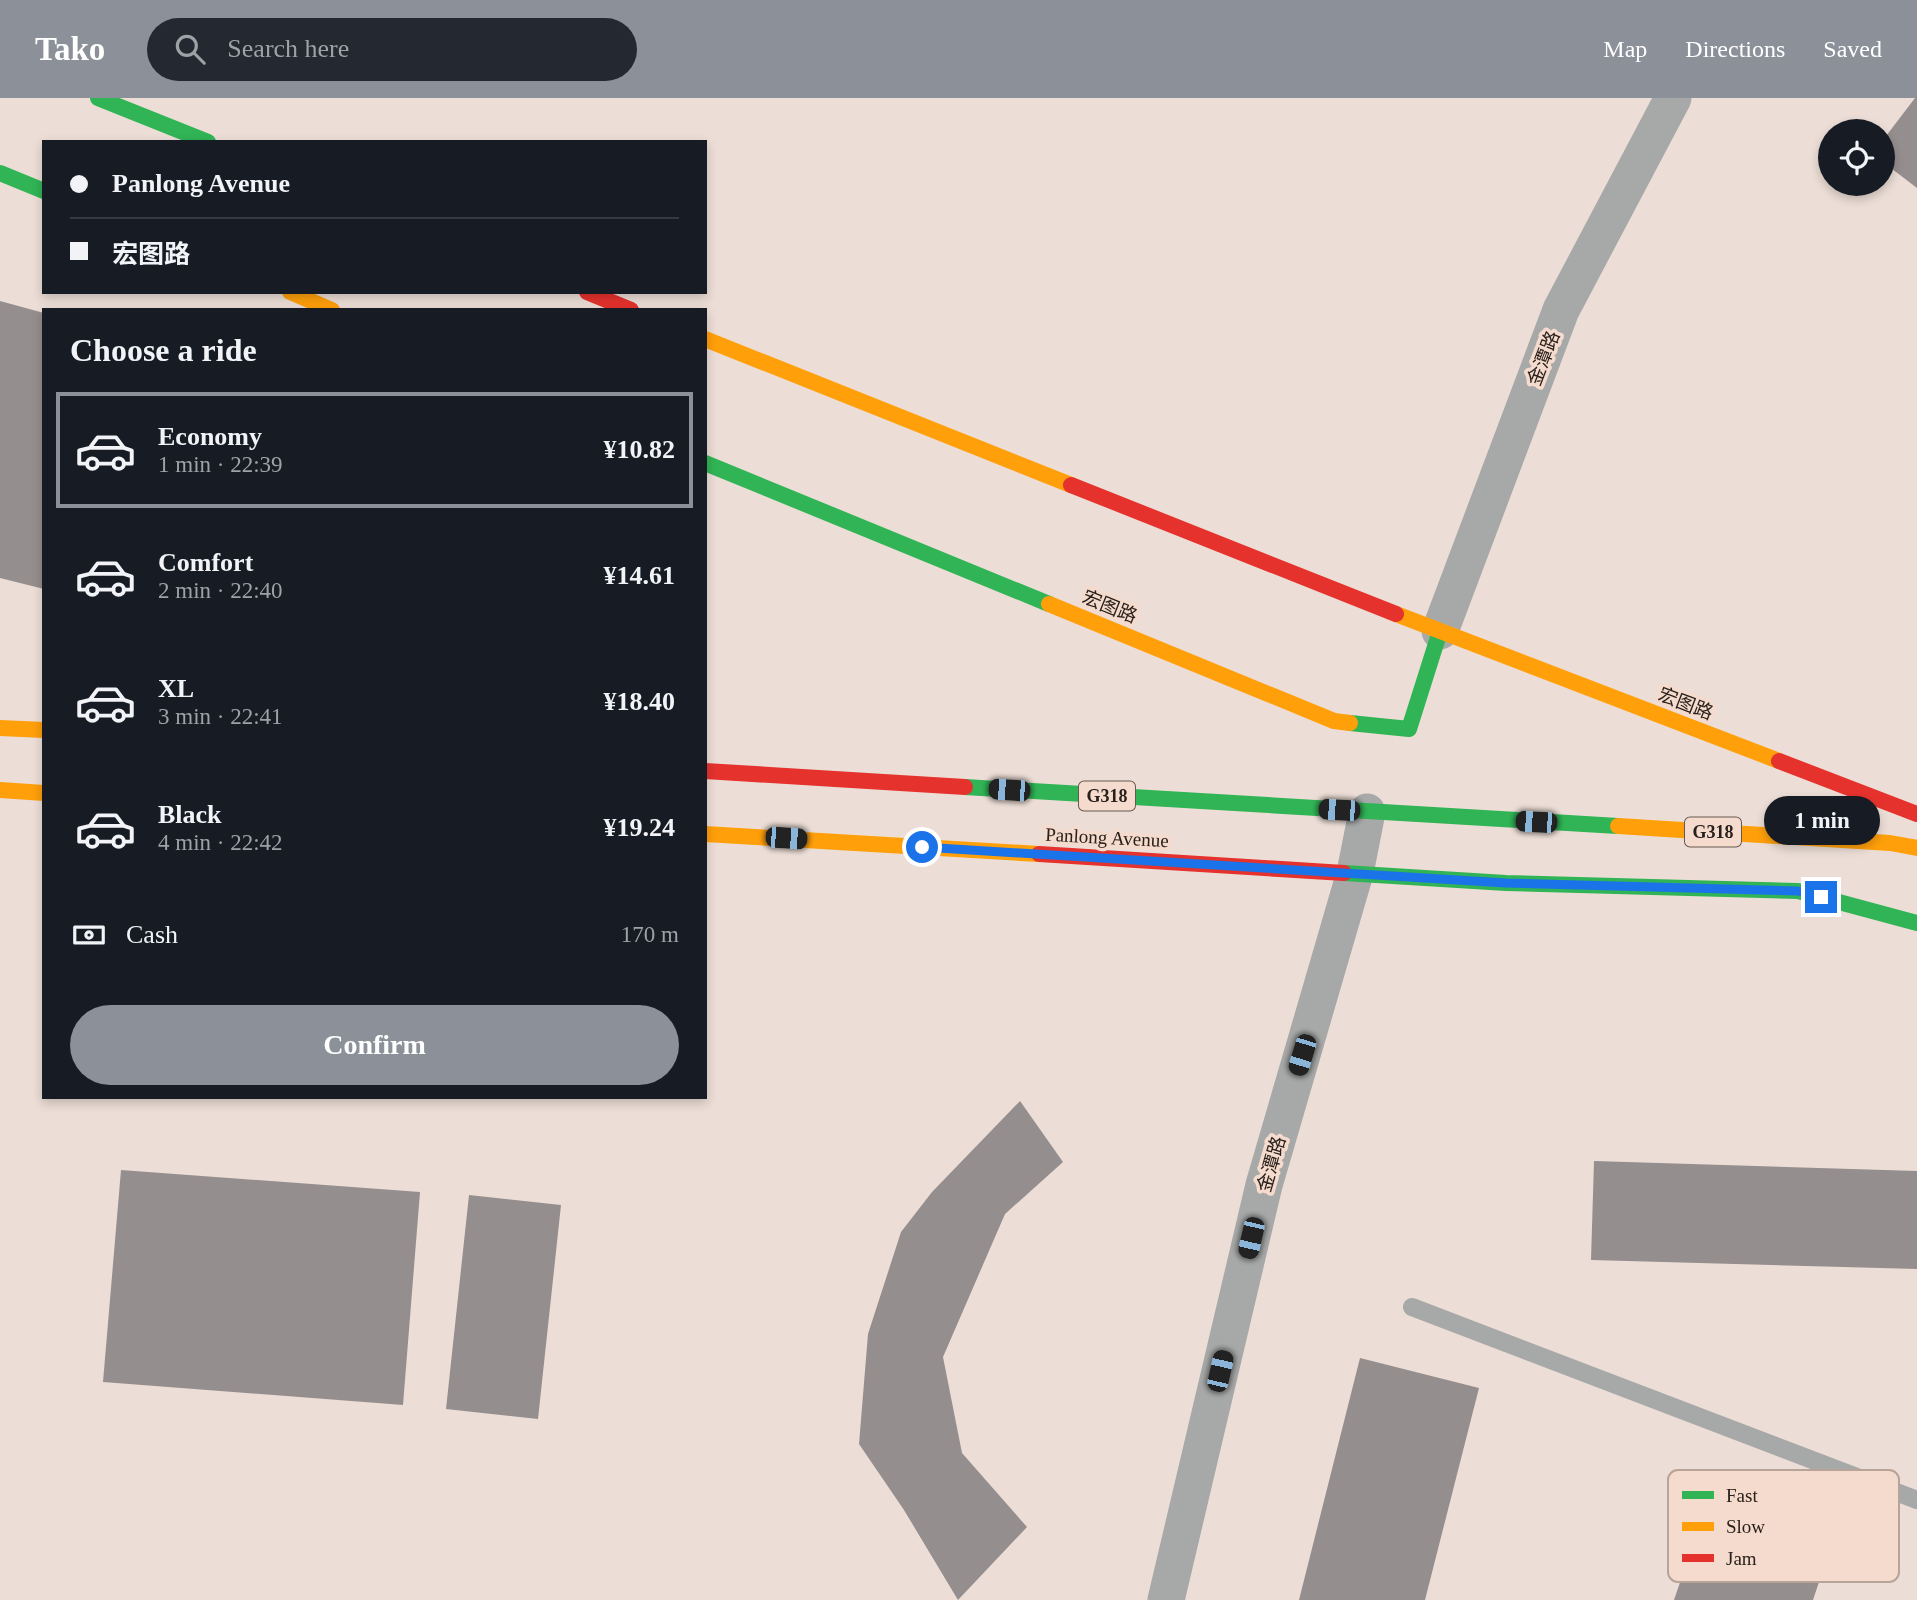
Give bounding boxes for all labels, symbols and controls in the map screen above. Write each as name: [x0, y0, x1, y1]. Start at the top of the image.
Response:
search box: [147, 18, 637, 81]
icon: search: [171, 30, 209, 68]
text: Tako: [35, 31, 105, 67]
text: Search here: [227, 34, 349, 63]
text: Map: [1603, 36, 1647, 62]
text: Directions: [1685, 36, 1785, 62]
text: Saved: [1823, 36, 1882, 62]
map controls: [1818, 119, 1895, 196]
button: locate: [1818, 119, 1895, 196]
text: Panlong Avenue: [112, 169, 290, 198]
text: 宏图路: [112, 240, 190, 269]
street label: 金潭路: [1523, 328, 1563, 389]
text: Choose a ride: [70, 332, 257, 368]
icon: car: [74, 419, 137, 482]
text: Economy: [158, 422, 262, 451]
text: ¥10.82: [604, 435, 675, 464]
text: 1 min · 22:39: [158, 452, 283, 477]
icon: car: [74, 545, 137, 608]
text: Comfort: [158, 548, 253, 577]
text: ¥14.61: [604, 561, 675, 590]
text: 2 min · 22:40: [158, 578, 283, 603]
street label: 宏图路: [1079, 586, 1140, 627]
icon: car: [74, 671, 137, 734]
text: XL: [158, 674, 194, 703]
street label: 宏图路: [1655, 683, 1716, 723]
text: ¥18.40: [604, 687, 675, 716]
text: 3 min · 22:41: [158, 704, 283, 729]
car: [988, 778, 1031, 802]
road number: G318: [1079, 782, 1135, 810]
callout: 1 min: [1763, 796, 1879, 844]
icon: car: [74, 797, 137, 860]
car: [1318, 798, 1361, 822]
text: Black: [158, 800, 222, 829]
text: 1 min: [1794, 808, 1850, 833]
car: [1515, 810, 1558, 834]
text: ¥19.24: [604, 813, 675, 842]
road number: G318: [1685, 818, 1741, 846]
street label: Panlong Avenue: [1045, 824, 1169, 851]
car: [765, 826, 808, 850]
text: 4 min · 22:42: [158, 830, 283, 855]
route start: [906, 831, 938, 863]
route end: [1805, 881, 1837, 913]
icon: cash: [70, 916, 108, 954]
text: Cash: [126, 920, 178, 949]
text: 170 m: [621, 922, 679, 947]
button: Confirm: [70, 1005, 679, 1085]
car: [1286, 1032, 1319, 1078]
street label: 金潭路: [1254, 1134, 1289, 1194]
car: [1237, 1215, 1266, 1261]
car: [1206, 1348, 1235, 1394]
legend: [1668, 1470, 1899, 1582]
text: Fast: [1726, 1485, 1758, 1506]
text: Slow: [1726, 1516, 1765, 1537]
text: Jam: [1726, 1548, 1757, 1569]

